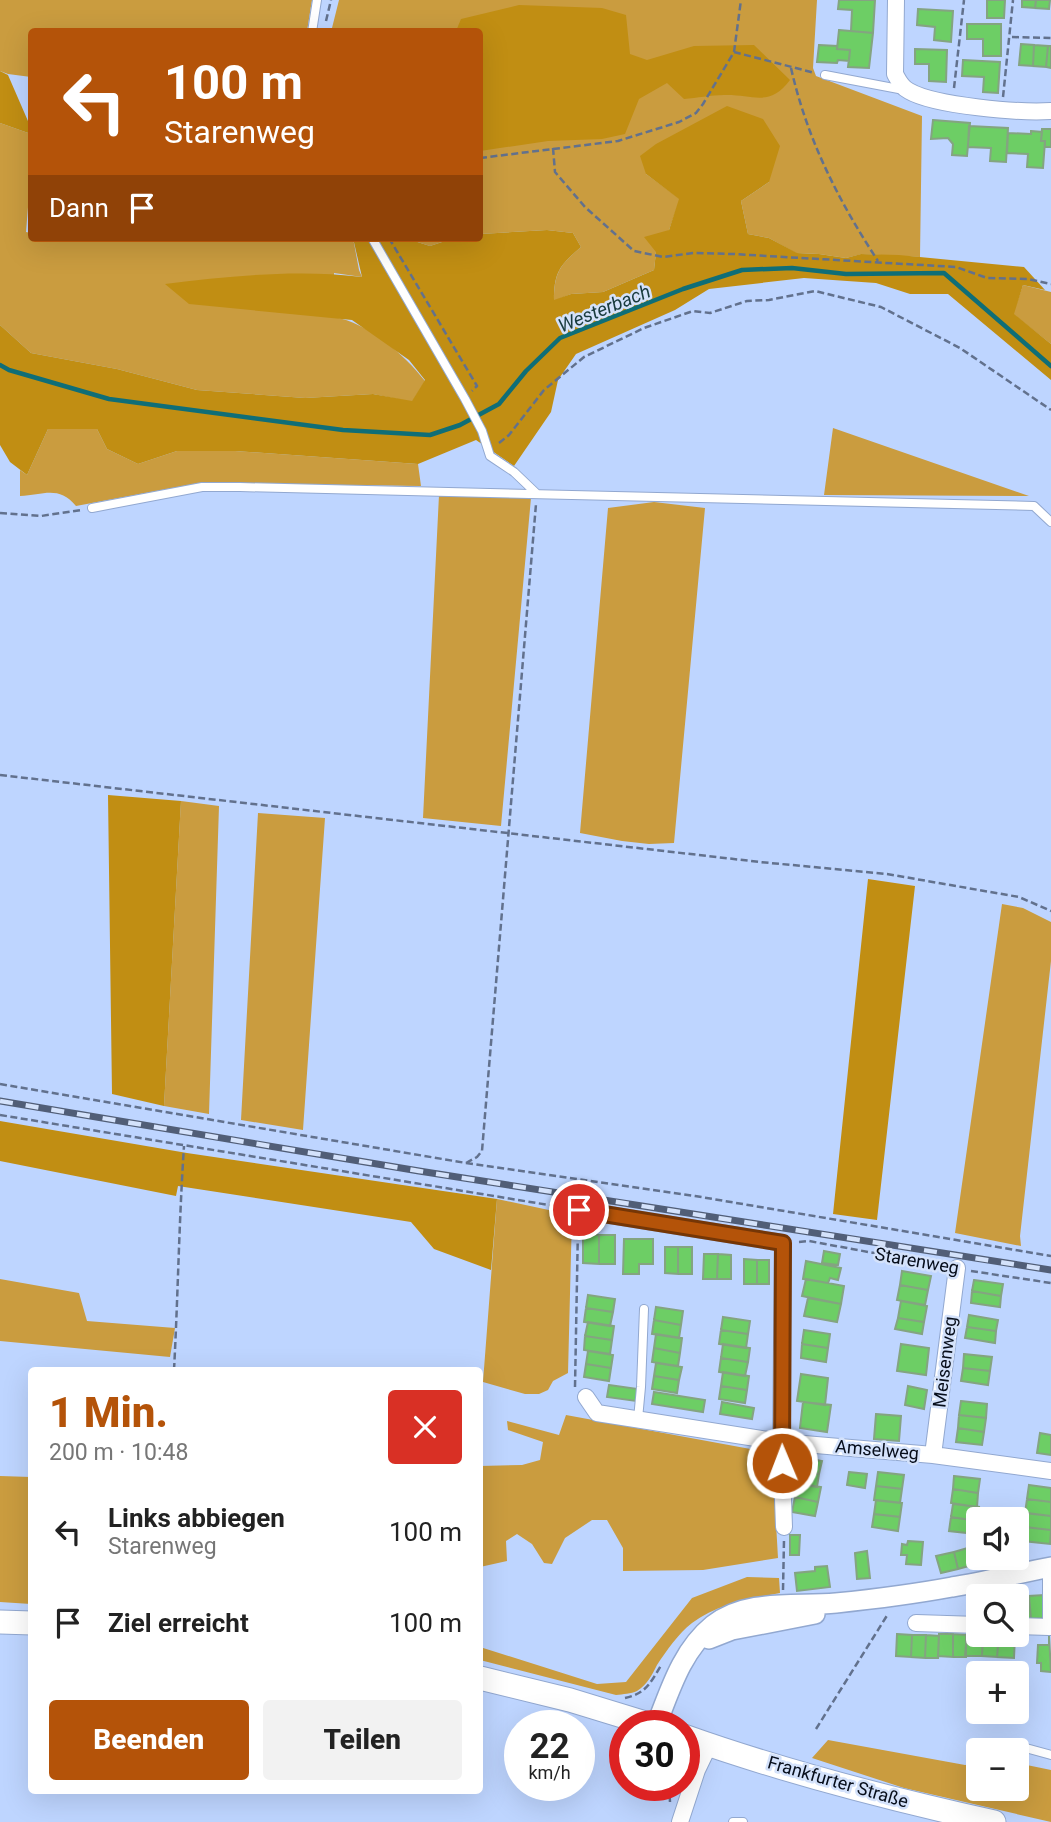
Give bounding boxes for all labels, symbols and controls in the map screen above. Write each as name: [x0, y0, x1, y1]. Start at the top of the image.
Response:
text: 100 m: [164, 54, 303, 111]
icon: left: [49, 56, 140, 147]
text: Starenweg: [164, 113, 315, 151]
icon: arrive: [123, 189, 161, 227]
text: Dann: [49, 193, 109, 223]
water label: Westerbach: [555, 280, 654, 337]
pin: [549, 1180, 609, 1240]
icon: arrive: [560, 1191, 598, 1229]
street label: Starenweg: [873, 1243, 961, 1278]
street label: Meisenweg: [929, 1315, 961, 1409]
text: 1 Min.: [49, 1388, 168, 1437]
button: close: [388, 1390, 462, 1464]
position arrow: [745, 1426, 819, 1500]
street label: Amselweg: [834, 1435, 920, 1464]
text: 200 m · 10:48: [49, 1439, 188, 1466]
text: Links abbiegen: [108, 1503, 285, 1533]
map controls: [966, 1507, 1029, 1801]
button: sound: [966, 1507, 1029, 1570]
icon: left: [49, 1513, 87, 1551]
text: 100 m: [389, 1517, 462, 1547]
text: Starenweg: [108, 1533, 217, 1560]
button: search: [966, 1584, 1029, 1647]
icon: arrive: [49, 1604, 87, 1642]
text: Ziel erreicht: [108, 1608, 249, 1638]
text: 100 m: [389, 1608, 462, 1638]
button: +: [966, 1661, 1029, 1724]
button: Beenden: [49, 1700, 249, 1780]
button: Teilen: [263, 1700, 462, 1780]
speed limit sign: 30: [609, 1710, 700, 1801]
text: 22: [529, 1726, 570, 1767]
button: −: [966, 1738, 1029, 1801]
street label: Frankfurter Straße: [765, 1751, 911, 1812]
text: km/h: [528, 1762, 571, 1783]

